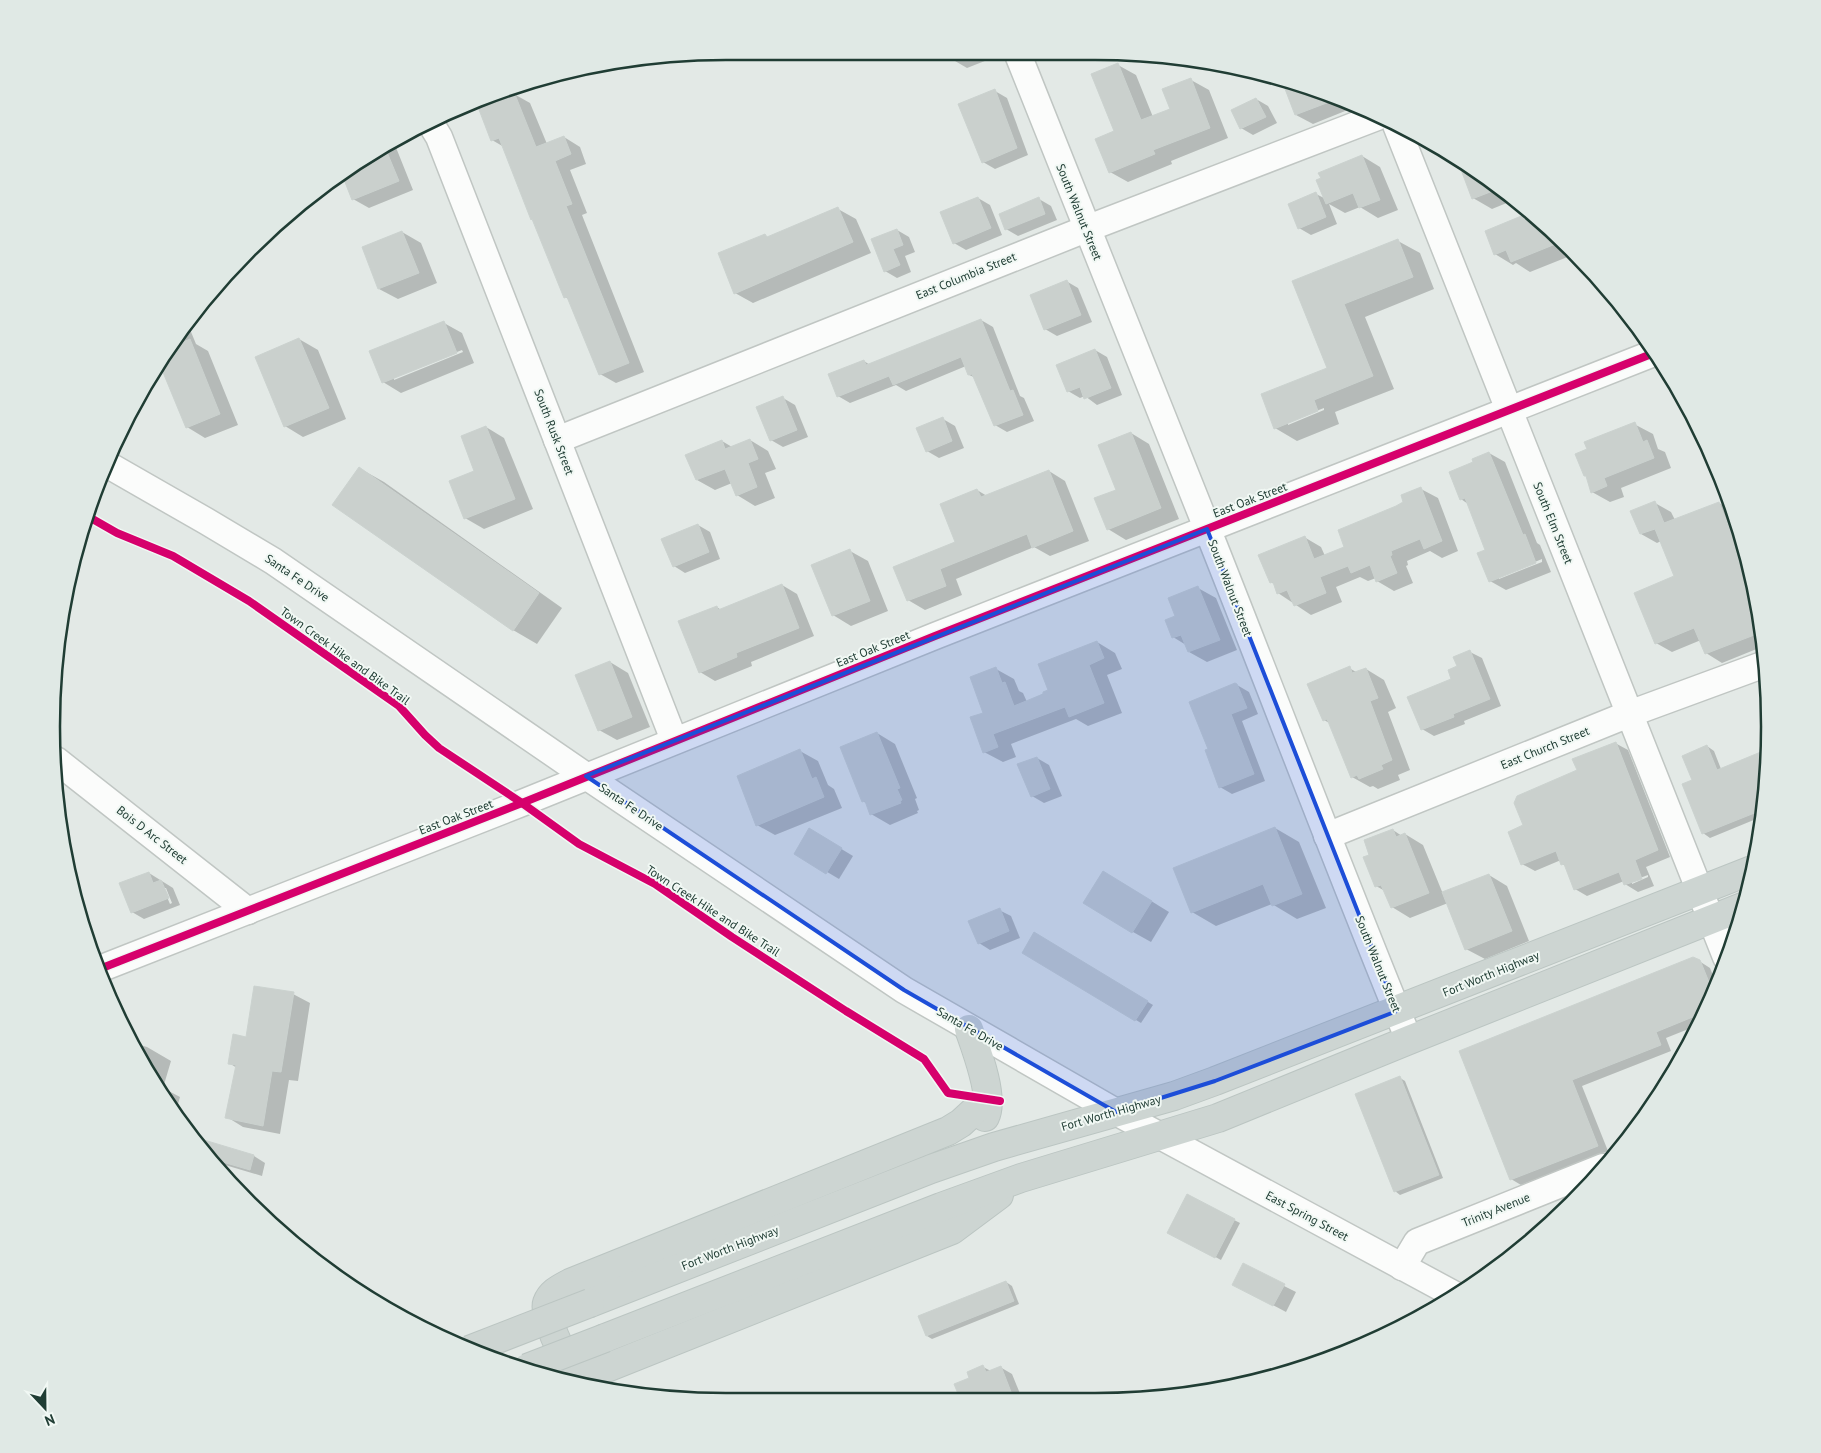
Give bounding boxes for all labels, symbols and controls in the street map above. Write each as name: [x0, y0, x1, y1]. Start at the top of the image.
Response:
street label: South Walnut Street: [1053, 161, 1106, 262]
street label: East Columbia Street: [913, 249, 1018, 302]
street label: South Rusk Street: [531, 387, 578, 477]
street label: East Oak Street: [1211, 479, 1289, 521]
street label: South Elm Street: [1530, 480, 1577, 566]
street label: South Walnut Street: [1205, 537, 1256, 638]
street label: Santa Fe Drive: [262, 551, 332, 605]
street label: Town Creek Hike and Bike Trail: [278, 603, 413, 708]
street label: East Oak Street: [834, 627, 912, 670]
street label: East Church Street: [1498, 723, 1591, 772]
street label: Santa Fe Drive: [596, 780, 666, 834]
street label: East Oak Street: [417, 796, 495, 838]
street label: Bois D Arc Street: [114, 802, 191, 867]
street label: Town Creek Hike and Bike Trail: [643, 862, 783, 960]
street label: South Walnut Street: [1352, 913, 1405, 1014]
street label: Fort Worth Highway: [1440, 947, 1542, 1000]
street label: Santa Fe Drive: [934, 1003, 1006, 1054]
street label: Fort Worth Highway: [1059, 1091, 1163, 1134]
street label: East Spring Street: [1263, 1187, 1351, 1244]
street label: Trinity Avenue: [1460, 1189, 1532, 1230]
street label: Fort Worth Highway: [679, 1222, 781, 1273]
north arrow: [20, 1383, 70, 1433]
text: N: [42, 1410, 58, 1430]

